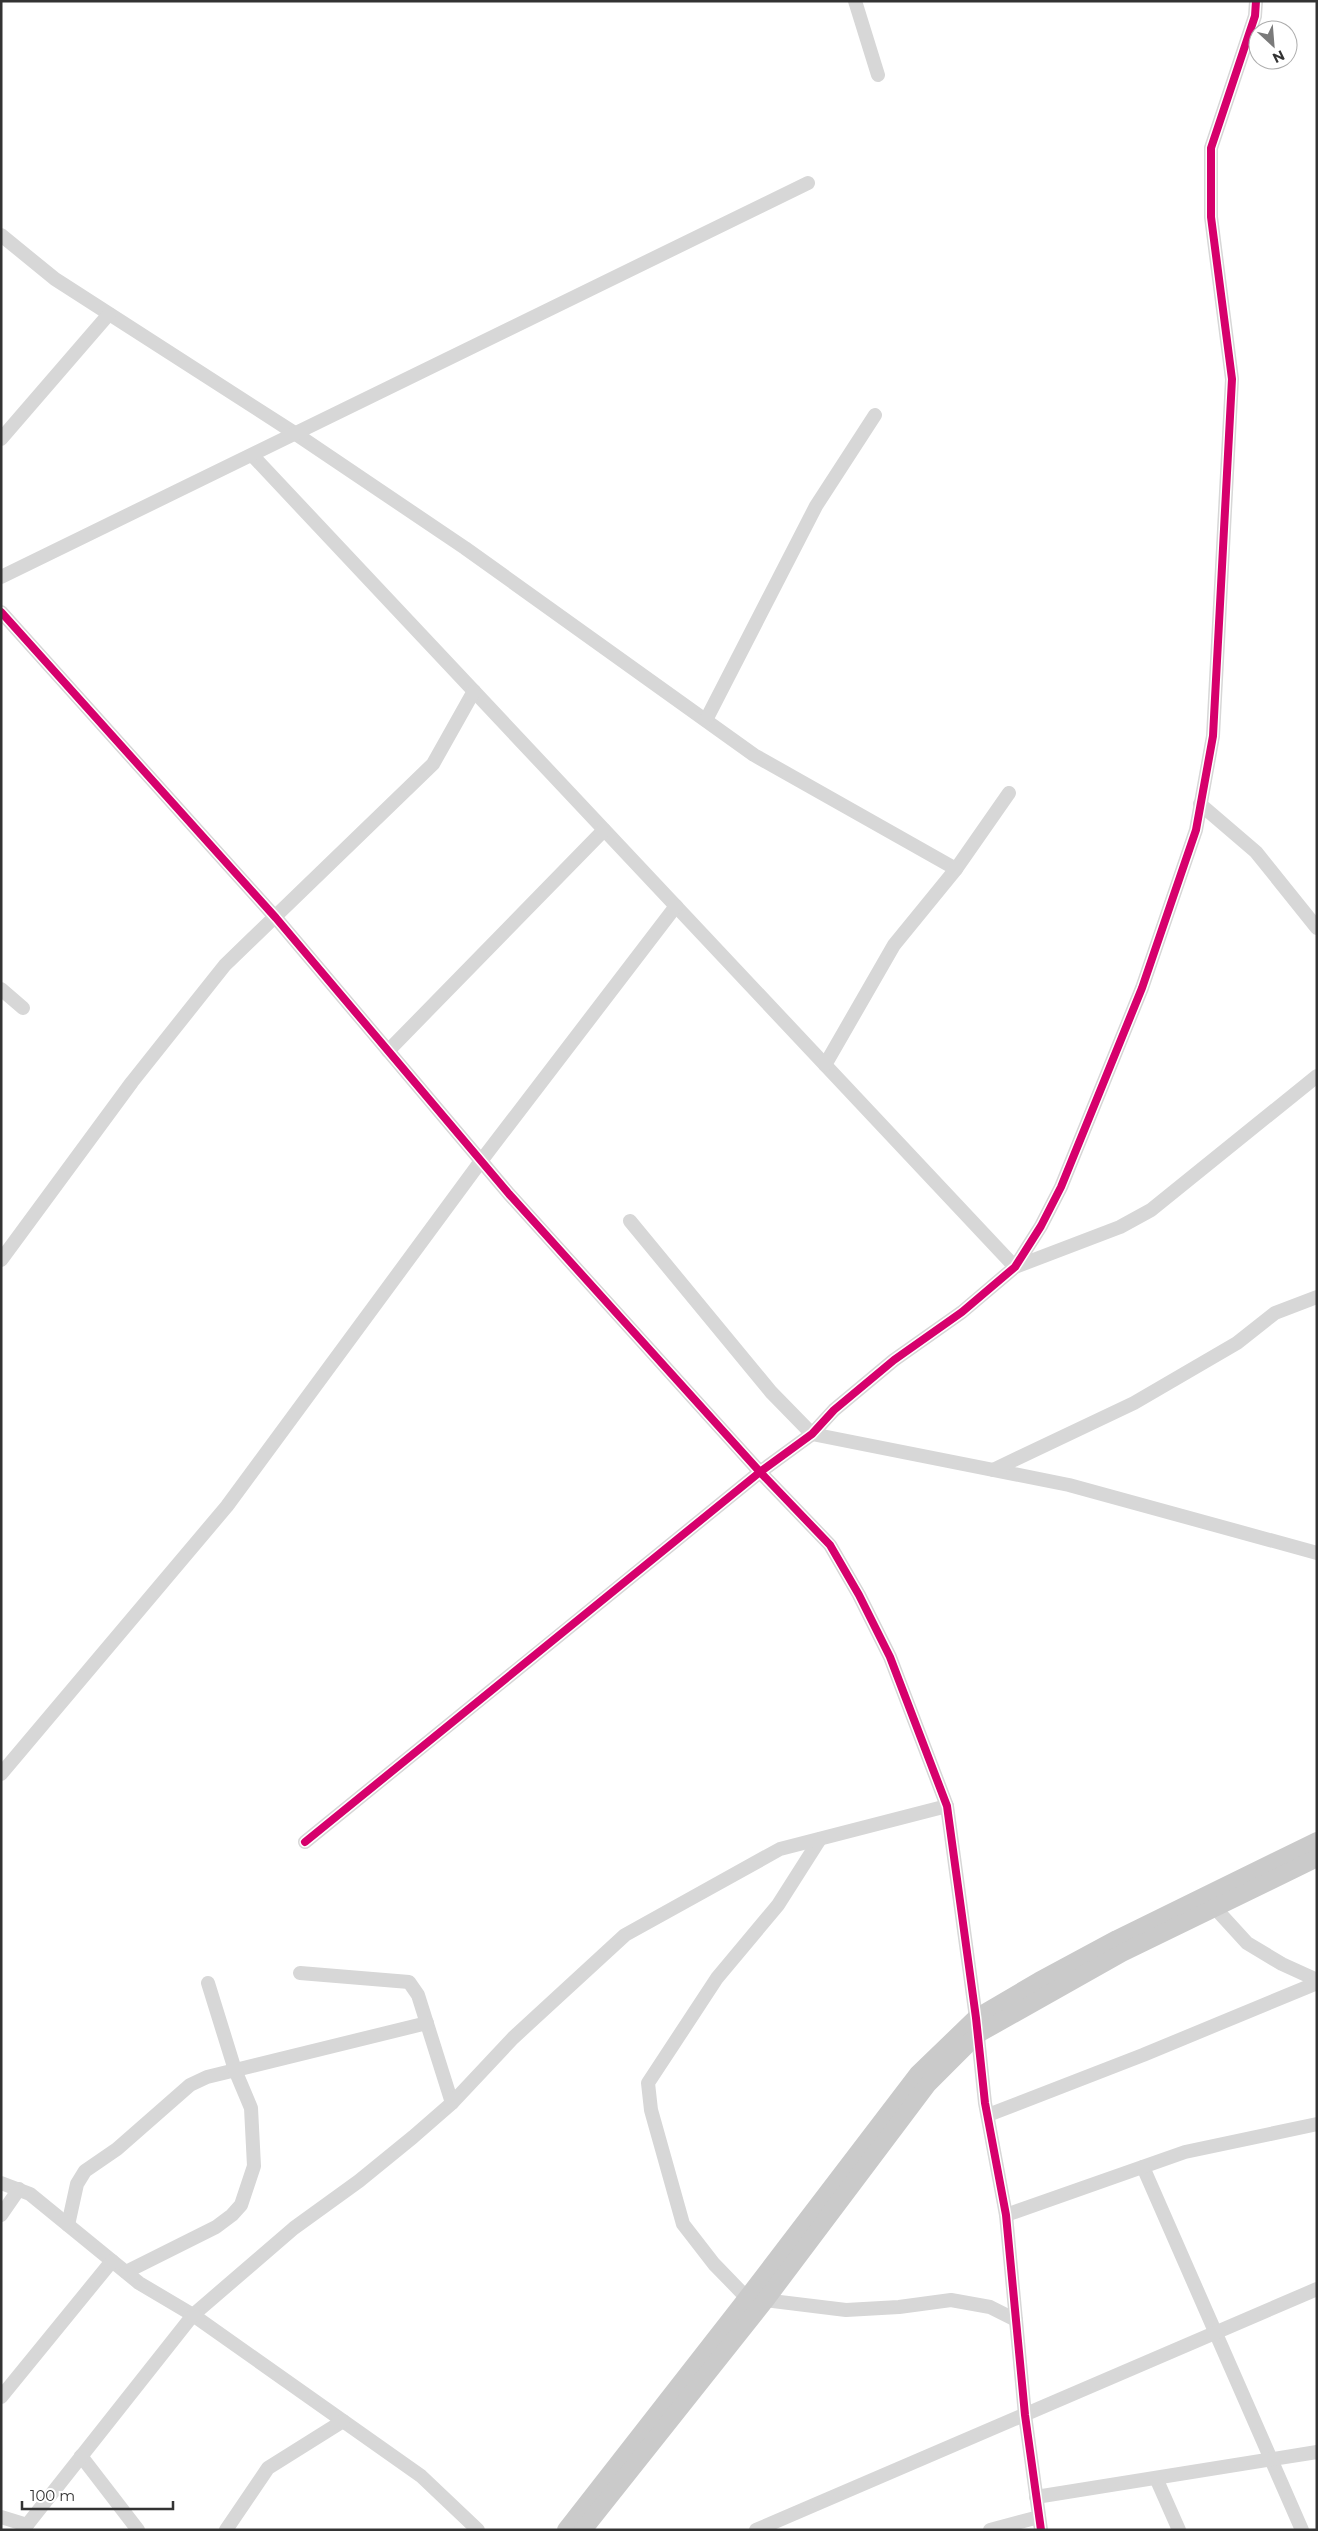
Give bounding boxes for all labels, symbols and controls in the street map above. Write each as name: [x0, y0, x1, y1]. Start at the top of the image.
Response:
north arrow: [1248, 20, 1298, 70]
text: N: [1270, 46, 1288, 67]
scale bar: [22, 2478, 174, 2510]
text: 100 m: [30, 2486, 75, 2505]

